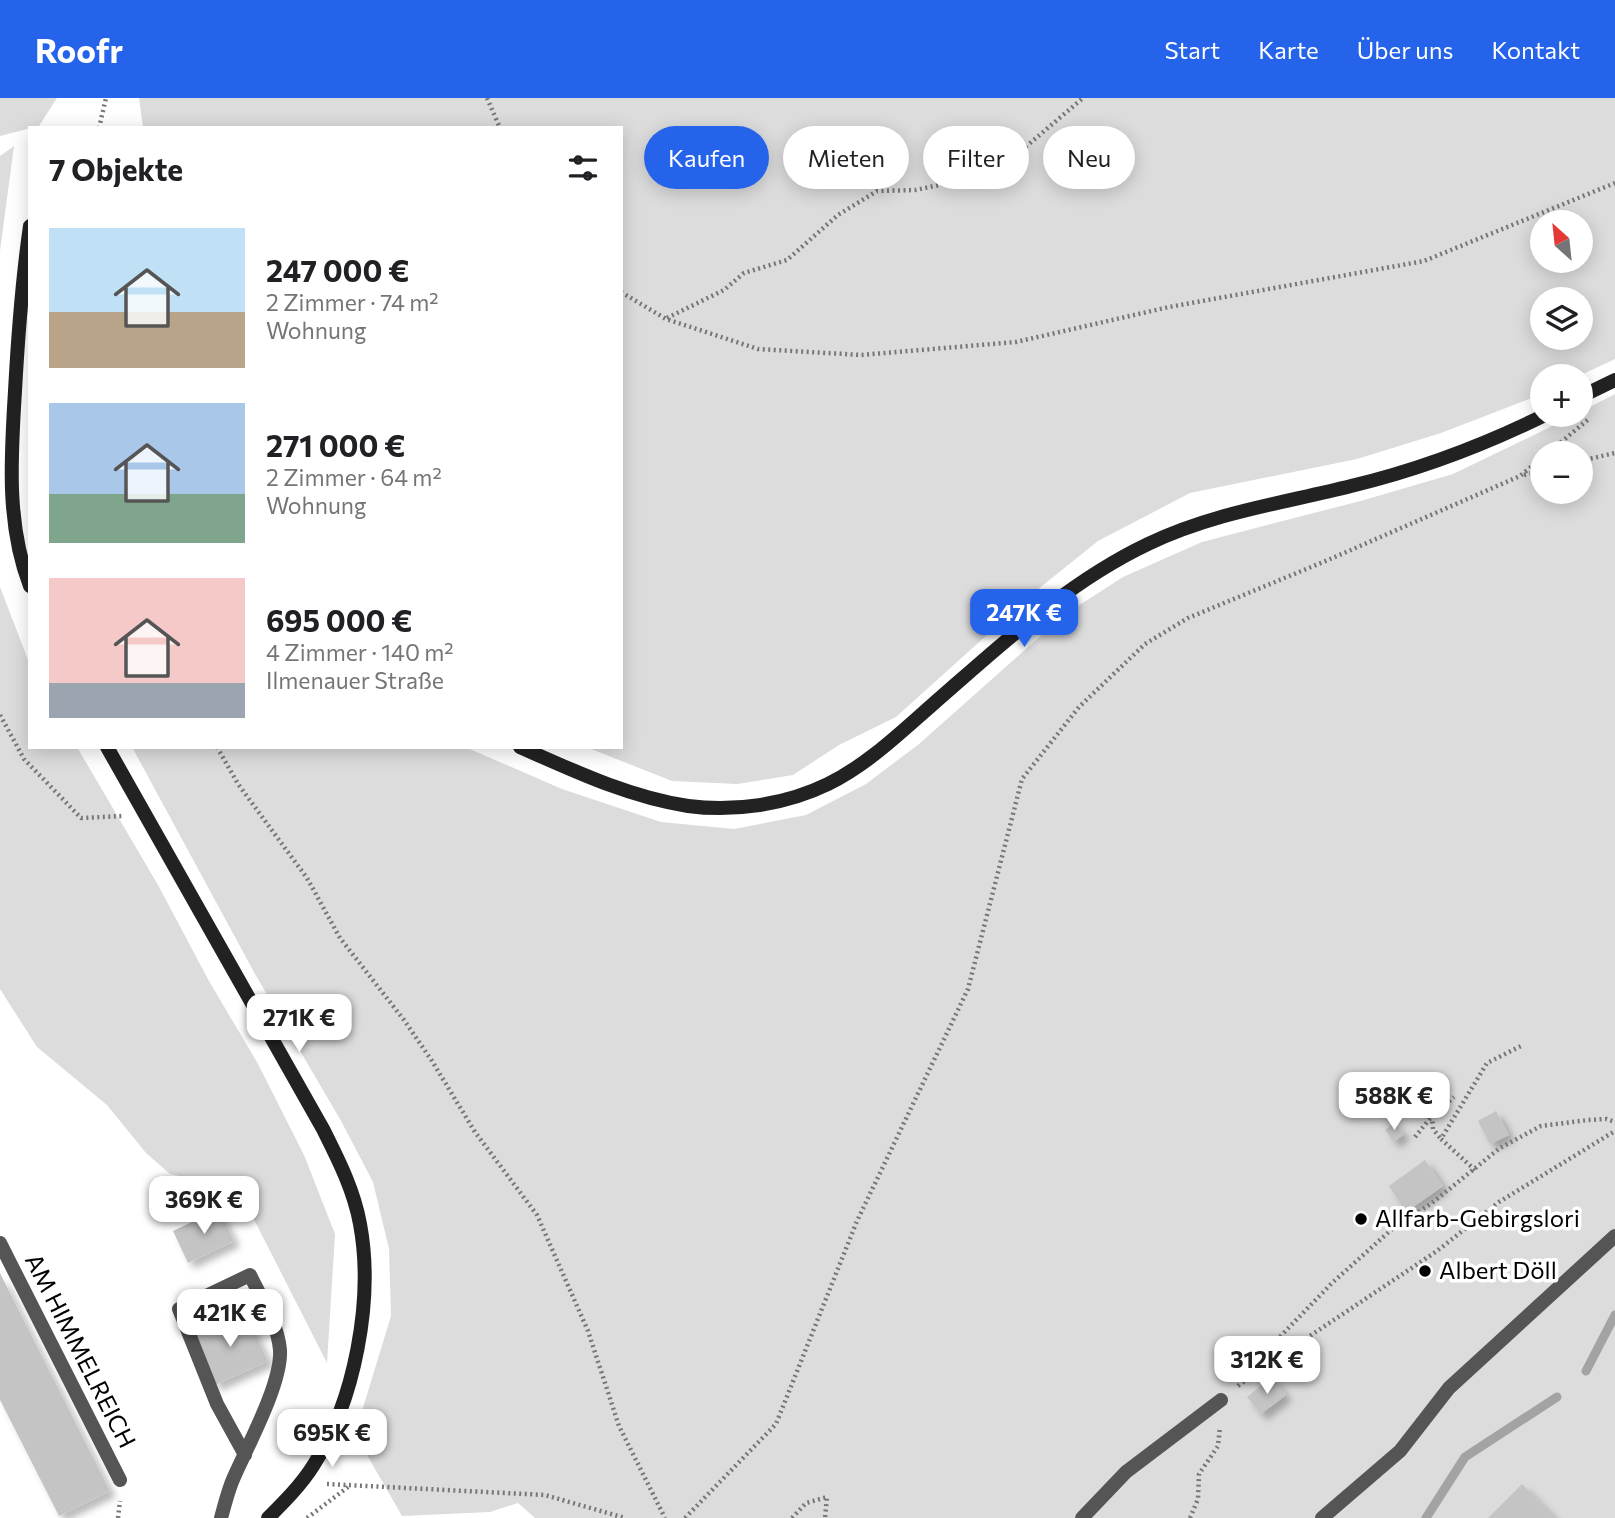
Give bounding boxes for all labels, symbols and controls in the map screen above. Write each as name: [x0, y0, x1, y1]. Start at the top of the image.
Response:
text: Roofr: [35, 29, 123, 70]
text: Start: [1165, 35, 1220, 64]
text: Karte: [1258, 35, 1319, 64]
text: Über uns: [1357, 35, 1453, 64]
text: Kontakt: [1491, 35, 1580, 64]
chip: Kaufen: [644, 126, 769, 189]
chip: Mieten: [783, 126, 909, 189]
chip: Filter: [923, 126, 1029, 189]
chip: Neu: [1043, 126, 1135, 189]
icon: filters: [564, 149, 602, 187]
text: 7 Objekte: [49, 150, 183, 187]
north arrow: [1530, 210, 1592, 273]
map controls: [1530, 210, 1593, 504]
text: 247 000 €: [266, 251, 409, 288]
icon: home: [105, 256, 189, 340]
button: layers: [1530, 287, 1593, 350]
text: 2 Zimmer · 74 m²: [266, 288, 439, 316]
text: Wohnung: [266, 316, 366, 344]
button: +: [1530, 364, 1593, 427]
text: 271 000 €: [266, 426, 405, 463]
icon: home: [105, 431, 189, 515]
button: −: [1530, 441, 1593, 504]
text: 2 Zimmer · 64 m²: [266, 463, 442, 491]
text: Wohnung: [266, 491, 366, 519]
pin: 247K €: [967, 589, 1081, 649]
text: 247K €: [986, 598, 1062, 626]
text: 695 000 €: [266, 601, 412, 638]
icon: home: [105, 606, 189, 690]
text: 4 Zimmer · 140 m²: [266, 638, 454, 666]
text: Ilmenauer Straße: [266, 666, 444, 694]
pin: 271K €: [242, 995, 356, 1054]
text: 271K €: [263, 1003, 335, 1031]
pin: 588K €: [1337, 1072, 1451, 1132]
text: 588K €: [1355, 1081, 1433, 1109]
pin: 369K €: [147, 1176, 261, 1236]
text: 369K €: [165, 1185, 243, 1213]
place label: Allfarb-Gebirgslori: [1375, 1203, 1580, 1232]
marker: Allfarb-Gebirgslori: [1353, 1211, 1369, 1227]
street label: AM HIMMELREICH: [20, 1248, 143, 1452]
place label: Albert Döll: [1439, 1255, 1557, 1284]
marker: Albert Döll: [1417, 1263, 1433, 1279]
pin: 421K €: [173, 1290, 287, 1349]
text: 421K €: [193, 1298, 267, 1326]
pin: 312K €: [1210, 1336, 1324, 1396]
text: 312K €: [1230, 1345, 1304, 1373]
pin: 695K €: [275, 1410, 389, 1469]
text: 695K €: [293, 1418, 371, 1446]

